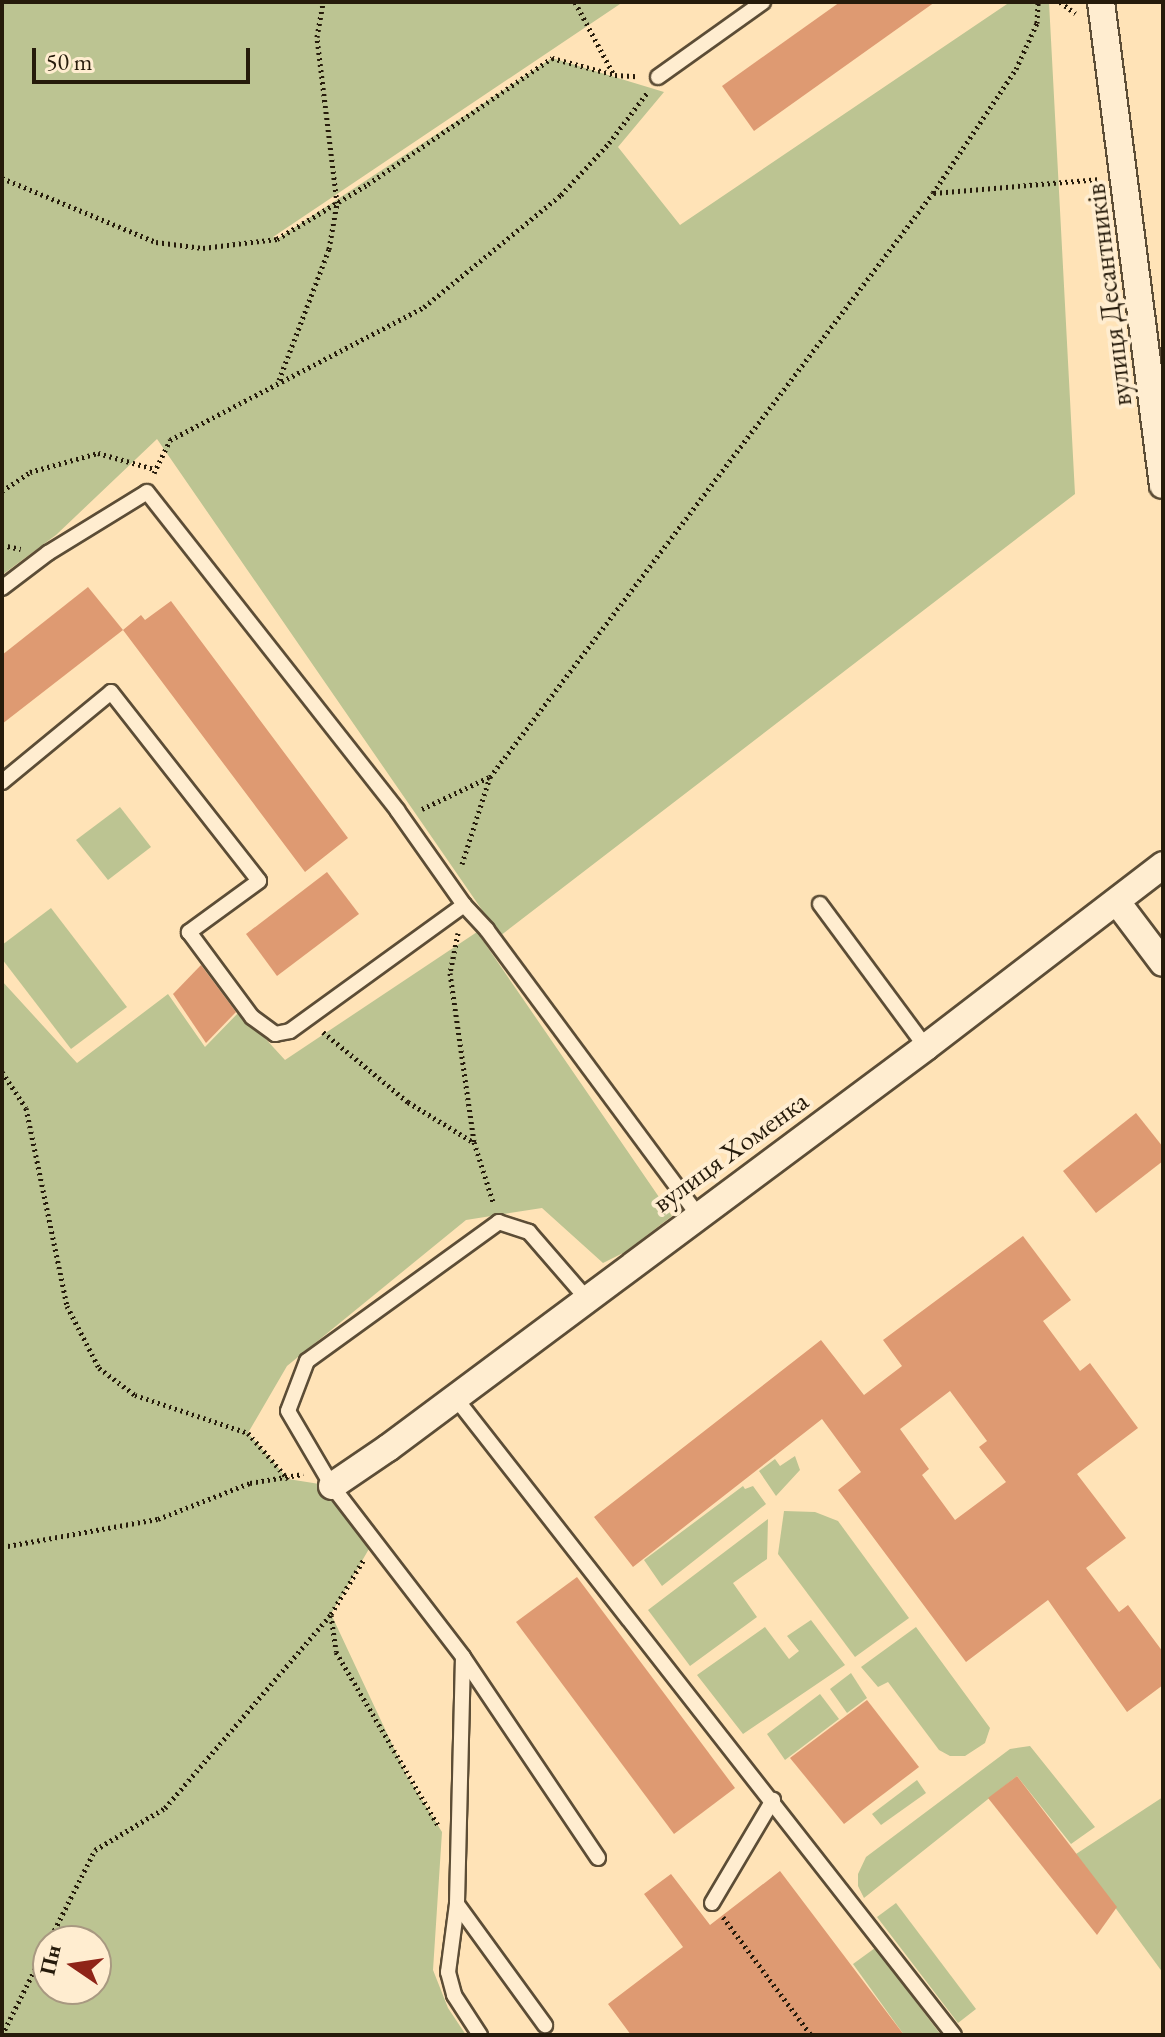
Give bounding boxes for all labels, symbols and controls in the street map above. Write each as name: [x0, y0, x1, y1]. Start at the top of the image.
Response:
scale bar: [36, 32, 254, 82]
text: 50 m: [46, 46, 93, 77]
street label: вулиця Десантників: [1078, 182, 1138, 408]
street label: вулиця Хоменка: [646, 1083, 814, 1219]
north arrow: [32, 1925, 112, 2005]
text: Пн: [33, 1942, 68, 1978]

